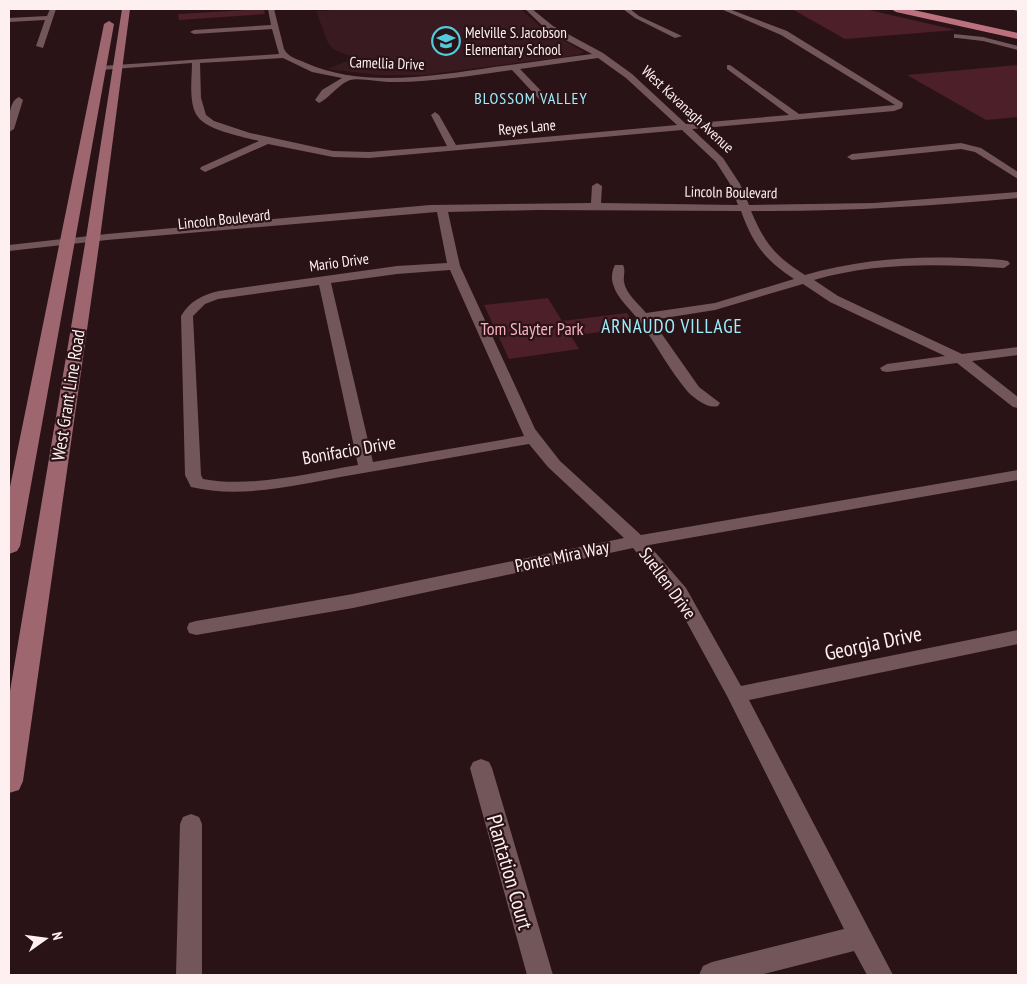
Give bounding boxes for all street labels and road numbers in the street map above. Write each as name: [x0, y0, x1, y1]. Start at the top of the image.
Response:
street label: Camellia Drive: [349, 52, 425, 74]
street label: West Kavanagh Avenue: [638, 61, 738, 157]
street label: Reyes Lane: [498, 115, 556, 139]
street label: Lincoln Boulevard: [684, 182, 778, 202]
street label: Lincoln Boulevard: [177, 205, 271, 233]
street label: Mario Drive: [308, 248, 370, 276]
street label: West Grant Line Road: [46, 328, 90, 462]
street label: Bonifacio Drive: [300, 430, 398, 470]
street label: Ponte Mira Way: [513, 535, 611, 577]
street label: Suellen Drive: [634, 543, 702, 623]
street label: Georgia Drive: [822, 620, 924, 666]
street label: Plantation Court: [481, 811, 539, 933]

